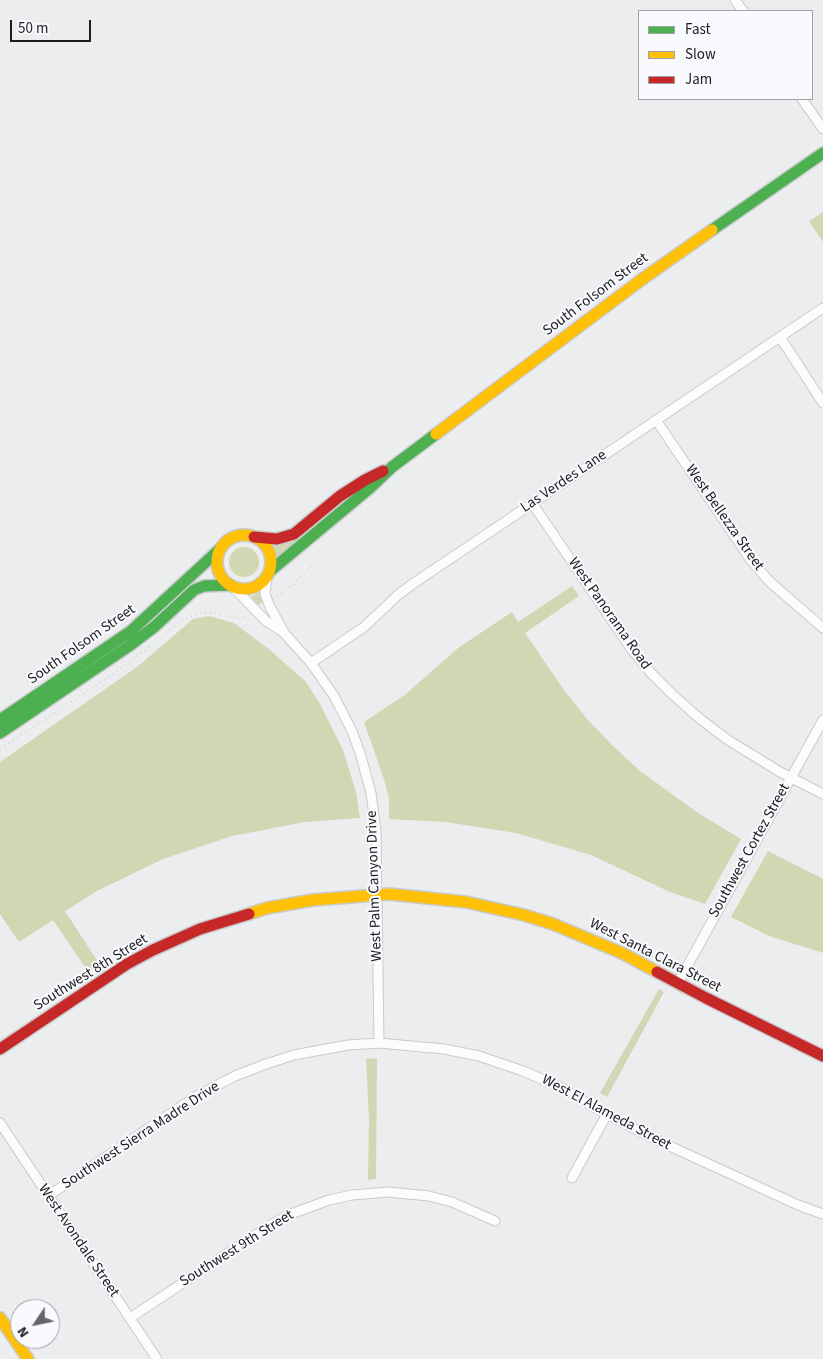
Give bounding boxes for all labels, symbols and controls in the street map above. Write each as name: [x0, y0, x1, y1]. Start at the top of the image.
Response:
scale bar: [12, 10, 94, 42]
legend: [638, 10, 813, 100]
text: 50 m: [18, 18, 48, 39]
text: Fast: [685, 19, 711, 40]
text: Slow: [685, 44, 716, 65]
text: Jam: [685, 69, 712, 90]
street label: South Folsom Street: [540, 250, 652, 340]
street label: Las Verdes Lane: [518, 447, 610, 517]
street label: West Bellezza Street: [681, 462, 767, 574]
street label: West Panorama Road: [564, 555, 654, 673]
street label: South Folsom Street: [25, 601, 139, 689]
street label: Southwest Cortez Street: [706, 781, 794, 921]
street label: West Palm Canyon Drive: [363, 810, 387, 962]
street label: West Santa Clara Street: [586, 915, 724, 997]
street label: Southwest 8th Street: [31, 931, 151, 1015]
street label: West El Alameda Street: [538, 1071, 674, 1155]
street label: Southwest Sierra Madre Drive: [59, 1078, 223, 1194]
street label: West Avondale Street: [34, 1181, 122, 1301]
street label: Southwest 9th Street: [177, 1207, 297, 1291]
north arrow: [10, 1299, 60, 1349]
text: N: [12, 1322, 34, 1341]

